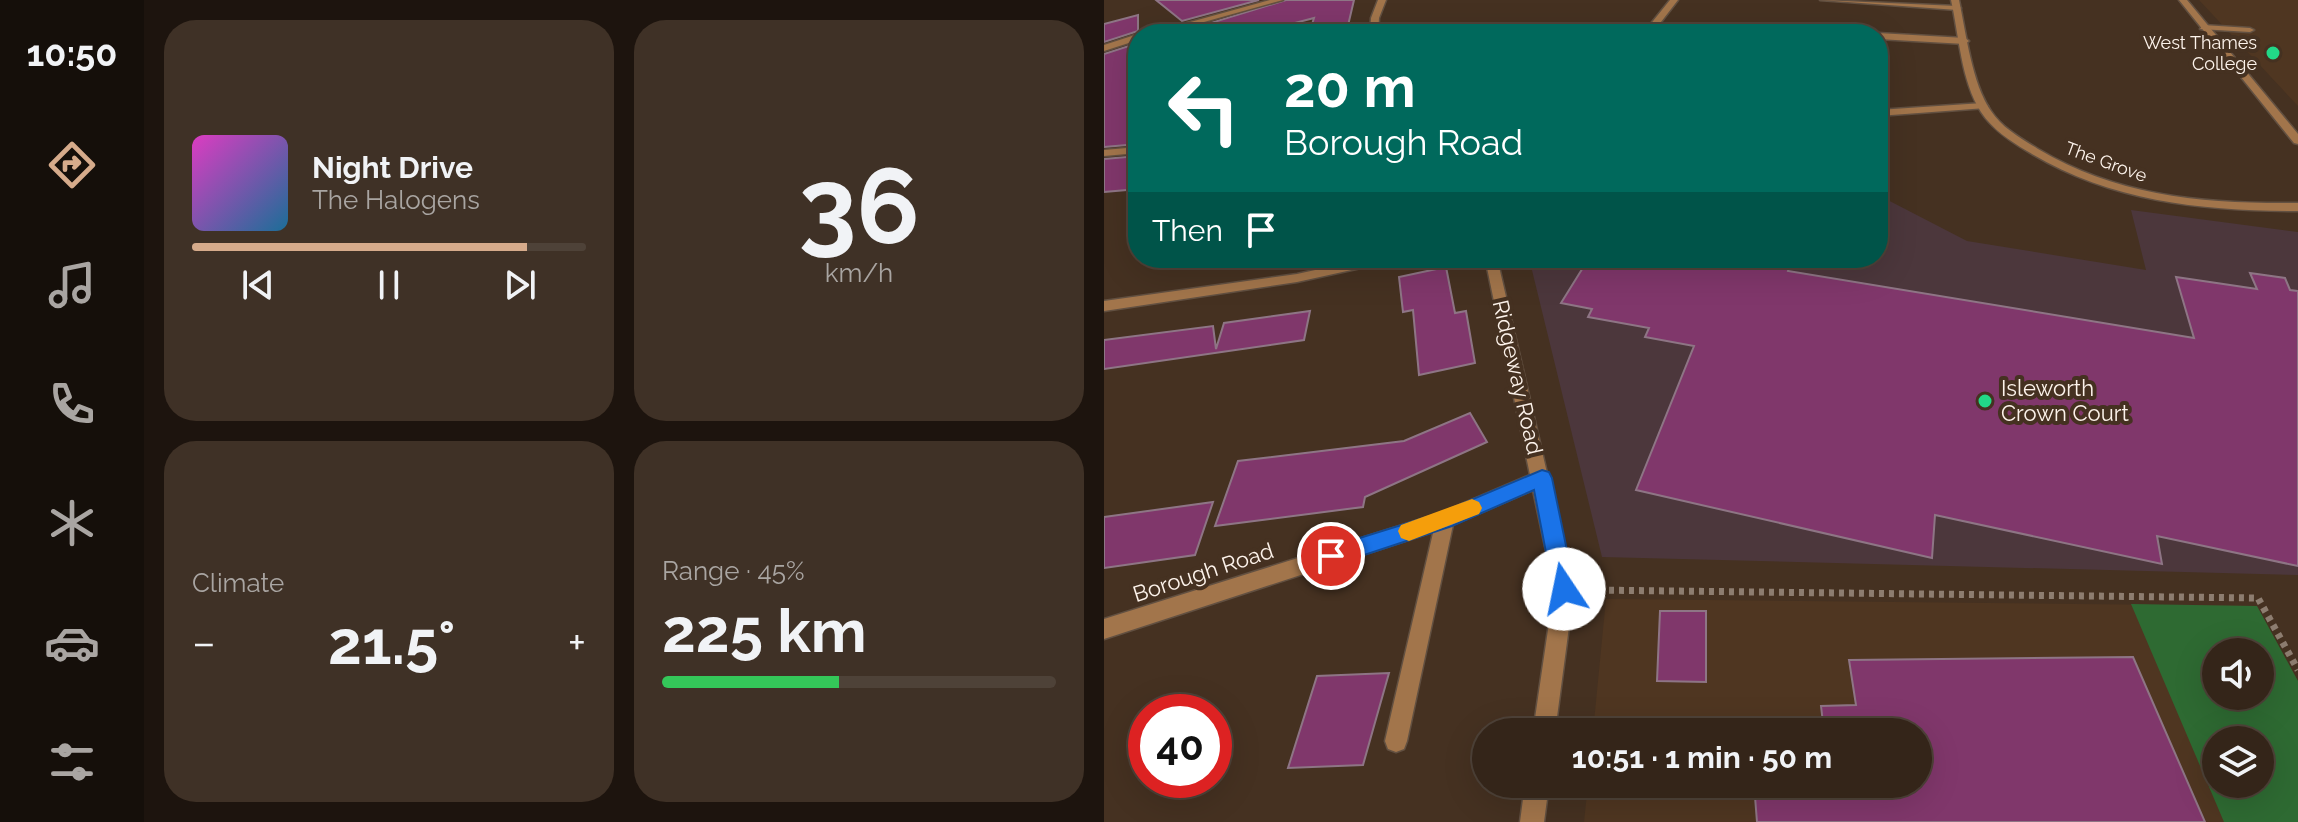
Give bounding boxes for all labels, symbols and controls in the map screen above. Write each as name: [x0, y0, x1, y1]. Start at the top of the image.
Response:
text: 10:50: [27, 32, 117, 74]
place label: West Thames College: [2143, 32, 2257, 74]
marker: West Thames College: [2264, 44, 2282, 62]
text: 20 m: [1284, 54, 1416, 120]
icon: left: [1152, 56, 1256, 160]
text: Borough Road: [1284, 121, 1523, 163]
icon: directions: [44, 137, 100, 193]
street label: The Grove: [2062, 137, 2150, 186]
text: 36: [798, 145, 920, 267]
text: Night Drive: [312, 150, 473, 185]
text: The Halogens: [312, 185, 480, 215]
icon: arrive: [1239, 208, 1283, 252]
text: Then: [1152, 213, 1223, 248]
icon: music: [44, 257, 100, 313]
text: km/h: [825, 258, 893, 288]
icon: previous: [236, 263, 280, 307]
icon: pause: [367, 263, 411, 307]
icon: next: [498, 263, 542, 307]
street label: Ridgeway Road: [1488, 297, 1548, 457]
place label: Isleworth Crown Court: [2001, 375, 2129, 426]
icon: phone: [44, 376, 100, 432]
marker: Isleworth Crown Court: [1976, 392, 1994, 410]
icon: climate: [44, 495, 100, 551]
pin: [1297, 522, 1365, 590]
icon: arrive: [1309, 534, 1353, 578]
street label: Borough Road: [1130, 537, 1276, 607]
position arrow: [1522, 547, 1606, 631]
text: Range · 45%: [662, 556, 805, 586]
text: Climate: [192, 568, 284, 598]
text: 225 km: [662, 596, 867, 666]
text: 21.5°: [328, 608, 455, 678]
icon: car: [44, 615, 100, 671]
text: −: [192, 617, 216, 668]
text: +: [568, 617, 586, 668]
map controls: [2202, 638, 2274, 798]
button: sound: [2202, 638, 2274, 710]
speed limit sign: 40: [1128, 694, 1232, 798]
button: layers: [2202, 726, 2274, 798]
icon: filters: [44, 734, 100, 790]
text: 10:51 · 1 min · 50 m: [1572, 740, 1832, 775]

